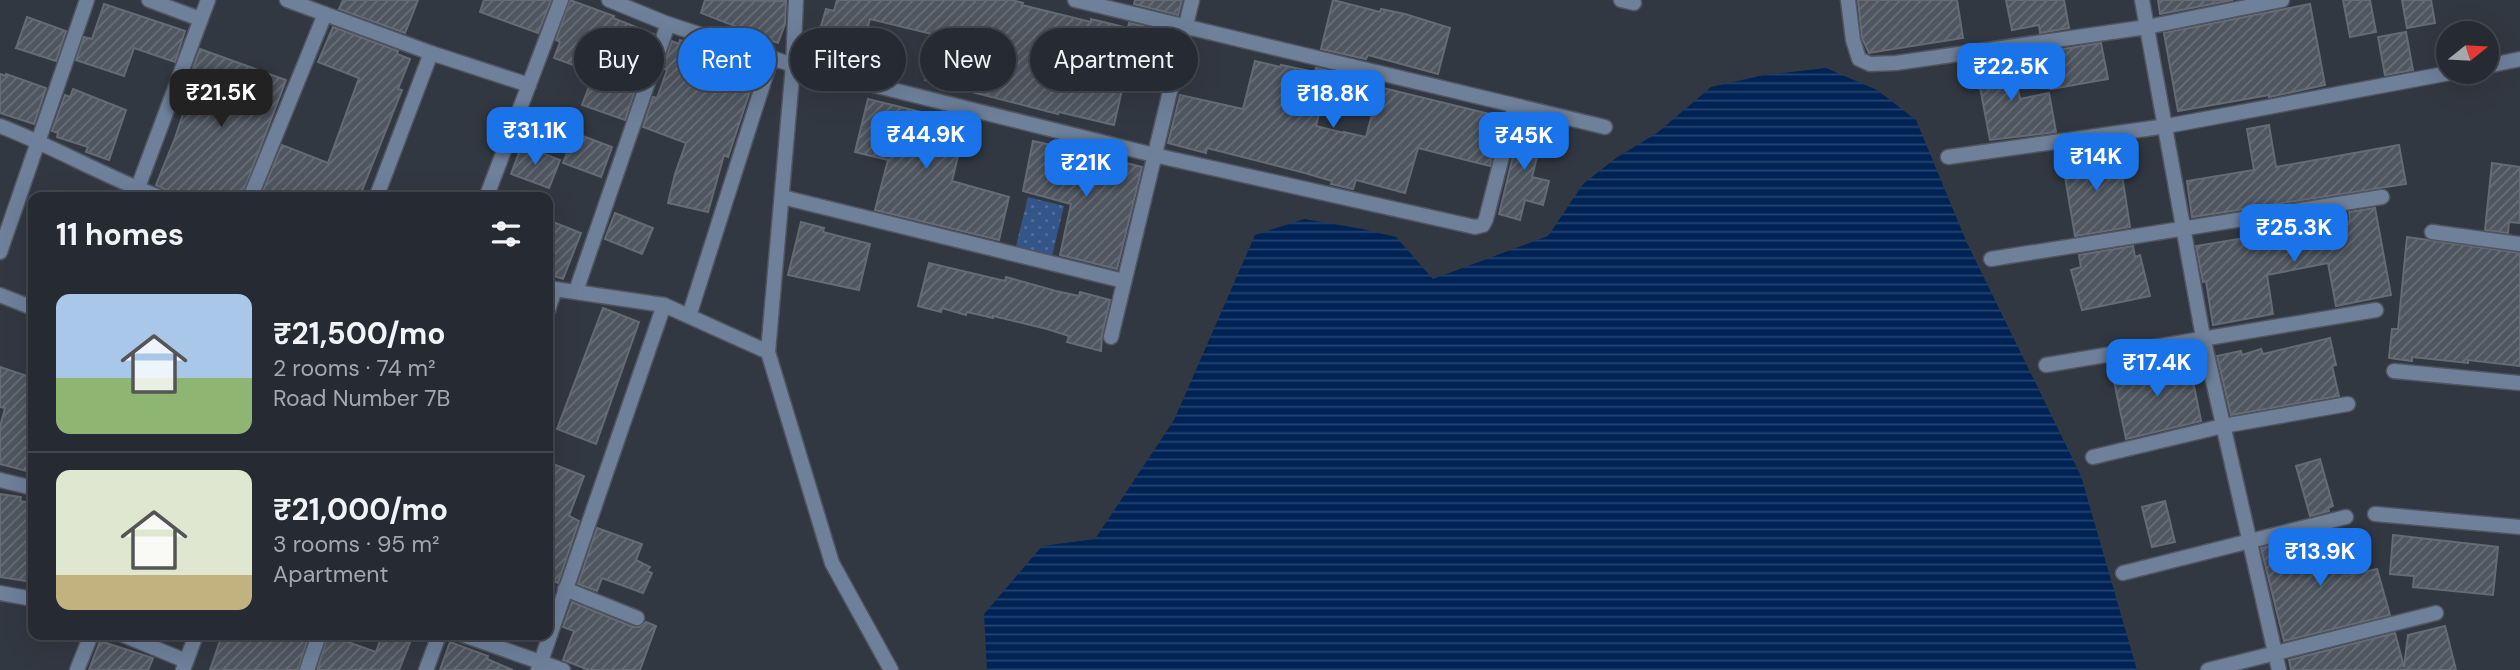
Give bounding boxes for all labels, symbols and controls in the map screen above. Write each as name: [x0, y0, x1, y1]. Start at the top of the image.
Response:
north arrow: [2436, 21, 2499, 84]
map controls: [2436, 21, 2499, 84]
chip: Buy: [574, 28, 664, 91]
chip: Rent: [678, 28, 776, 91]
chip: Filters: [790, 28, 906, 91]
chip: New: [920, 28, 1016, 91]
chip: Apartment: [1030, 28, 1198, 91]
pin: ₹22.5K: [1954, 43, 2068, 103]
text: ₹22.5K: [1973, 51, 2049, 81]
pin: ₹21.5K: [164, 69, 278, 129]
pin: ₹18.8K: [1276, 71, 1390, 130]
text: ₹21.5K: [186, 77, 256, 107]
text: ₹18.8K: [1297, 78, 1369, 108]
pin: ₹31.1K: [478, 108, 592, 167]
pin: ₹44.9K: [869, 111, 983, 171]
pin: ₹45K: [1483, 113, 1565, 172]
text: ₹31.1K: [503, 115, 567, 145]
text: ₹44.9K: [887, 119, 965, 149]
text: ₹45K: [1495, 120, 1553, 150]
pin: ₹14K: [2055, 134, 2137, 193]
pin: ₹21K: [1045, 140, 1127, 199]
text: ₹14K: [2070, 141, 2122, 171]
text: ₹21K: [1061, 147, 1111, 177]
pin: ₹25.3K: [2237, 204, 2351, 264]
text: ₹25.3K: [2256, 212, 2332, 242]
text: 11 homes: [56, 215, 184, 254]
icon: filters: [487, 215, 525, 253]
text: ₹21,500/mo: [273, 314, 446, 353]
icon: home: [112, 322, 196, 406]
pin: ₹17.4K: [2100, 340, 2214, 399]
text: ₹17.4K: [2122, 347, 2192, 377]
text: 2 rooms · 74 m²: [273, 353, 436, 383]
text: Road Number 7B: [273, 383, 450, 413]
text: ₹21,000/mo: [273, 490, 448, 529]
icon: home: [112, 498, 196, 582]
pin: ₹13.9K: [2263, 528, 2377, 588]
text: 3 rooms · 95 m²: [273, 529, 440, 559]
text: ₹13.9K: [2284, 536, 2356, 566]
text: Apartment: [273, 559, 388, 589]

